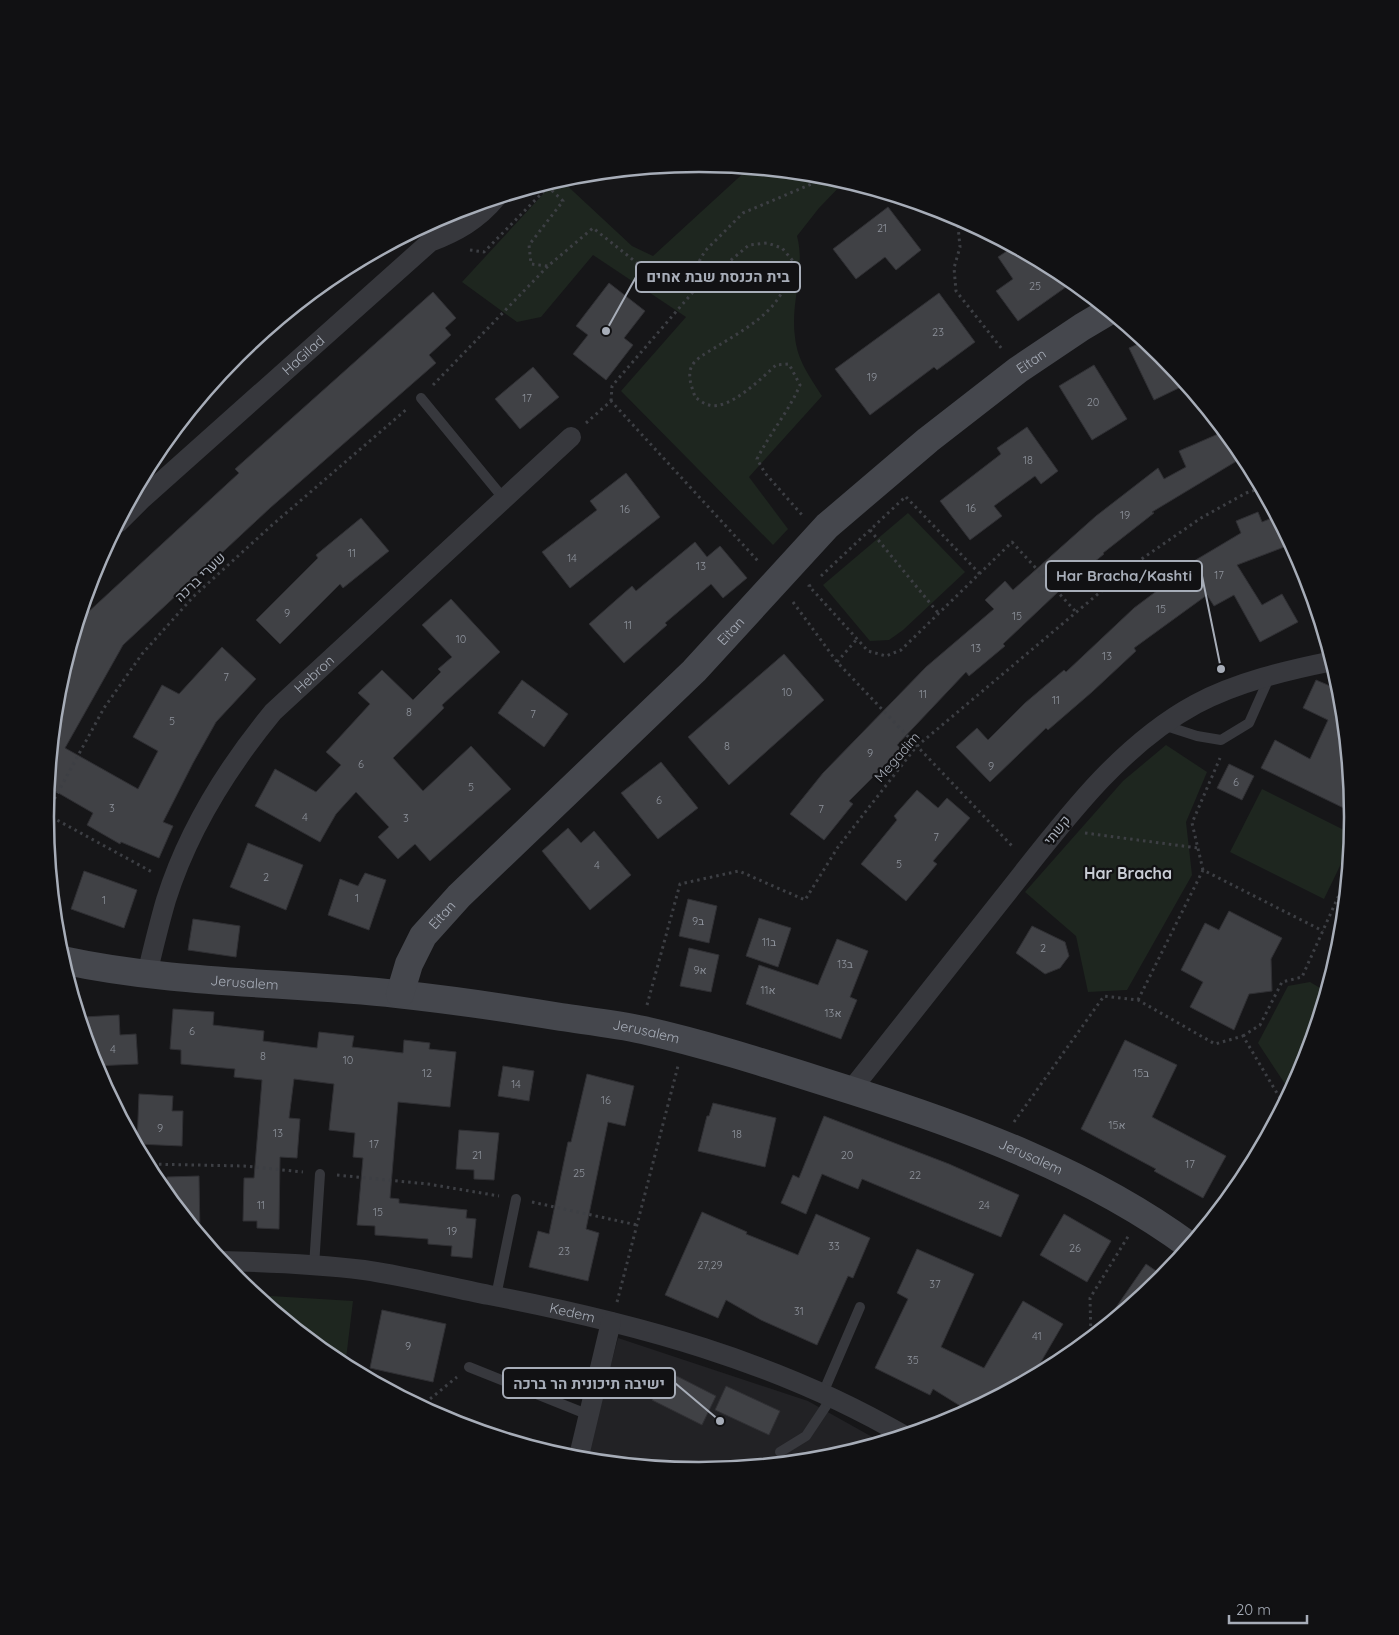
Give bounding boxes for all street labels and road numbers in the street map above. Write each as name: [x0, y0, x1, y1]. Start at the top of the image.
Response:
street label: HaGilad: [278, 331, 328, 379]
street label: Eitan: [1013, 345, 1050, 378]
street label: שערי ברכה: [171, 548, 229, 606]
street label: Eitan: [713, 613, 748, 649]
street label: Hebron: [290, 651, 338, 697]
street label: Megadim: [870, 728, 924, 786]
street label: קשתי: [1040, 812, 1074, 848]
street label: Eitan: [424, 897, 459, 933]
street label: Jerusalem: [210, 971, 279, 994]
street label: Jerusalem: [611, 1015, 682, 1048]
street label: Jerusalem: [996, 1135, 1066, 1179]
street label: Kedem: [548, 1299, 597, 1326]

